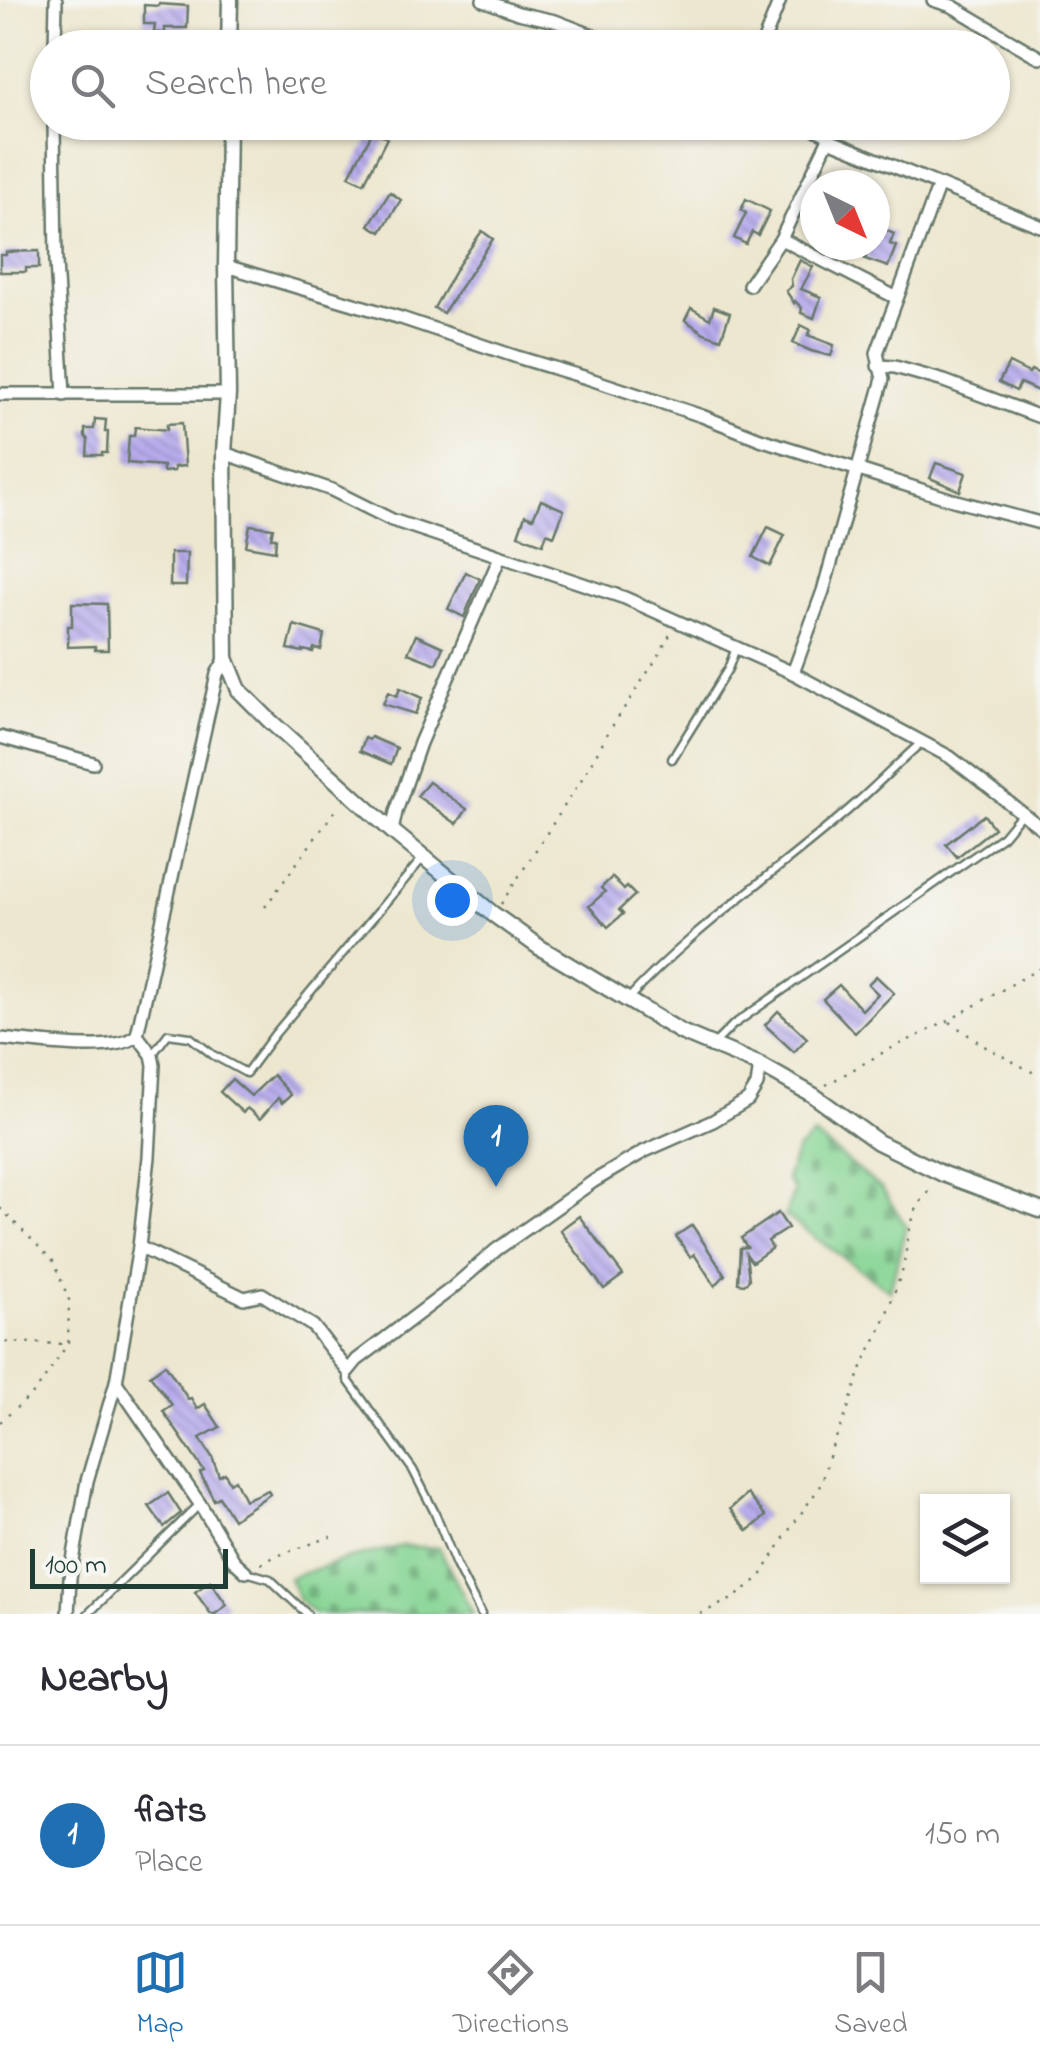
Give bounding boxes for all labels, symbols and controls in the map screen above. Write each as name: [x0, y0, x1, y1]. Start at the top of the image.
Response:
search box: [30, 30, 1010, 140]
text: Search here: [145, 57, 327, 113]
icon: search: [65, 58, 120, 113]
north arrow: [800, 170, 890, 260]
your location: [427, 875, 478, 926]
pin: 1: [464, 1104, 528, 1187]
map controls: [920, 1494, 1010, 1584]
button: layers: [920, 1494, 1010, 1584]
scale bar: [30, 1544, 228, 1588]
text: 100 m: [45, 1546, 107, 1587]
text: Nearby: [40, 1649, 168, 1710]
text: flats: [135, 1784, 207, 1840]
text: 1: [67, 1812, 78, 1859]
text: 150 m: [925, 1812, 1000, 1859]
text: Place: [135, 1840, 203, 1887]
tab: Map: [133, 1945, 188, 2046]
tab: Directions: [453, 1945, 569, 2046]
tab: Saved: [834, 1945, 907, 2046]

